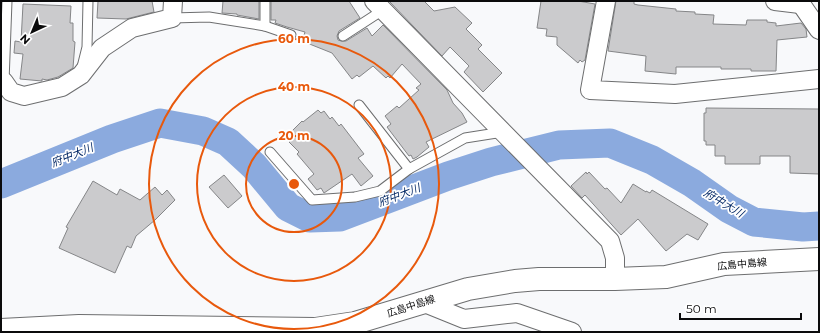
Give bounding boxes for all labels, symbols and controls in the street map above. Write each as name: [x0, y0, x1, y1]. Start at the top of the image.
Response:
north arrow: [12, 12, 52, 52]
text: N: [17, 31, 33, 47]
text: 60 m: [278, 31, 310, 46]
text: 40 m: [278, 79, 310, 94]
text: 20 m: [278, 128, 310, 143]
water label: 府中大川: [49, 140, 96, 170]
centre of rings: [287, 177, 301, 191]
water label: 府中大川: [376, 180, 423, 209]
water label: 府中大川: [702, 186, 747, 221]
street label: 広島中島線: [717, 255, 767, 273]
street label: 広島中島線: [385, 292, 437, 320]
scale bar: [680, 295, 801, 321]
text: 50 m: [686, 301, 717, 316]

